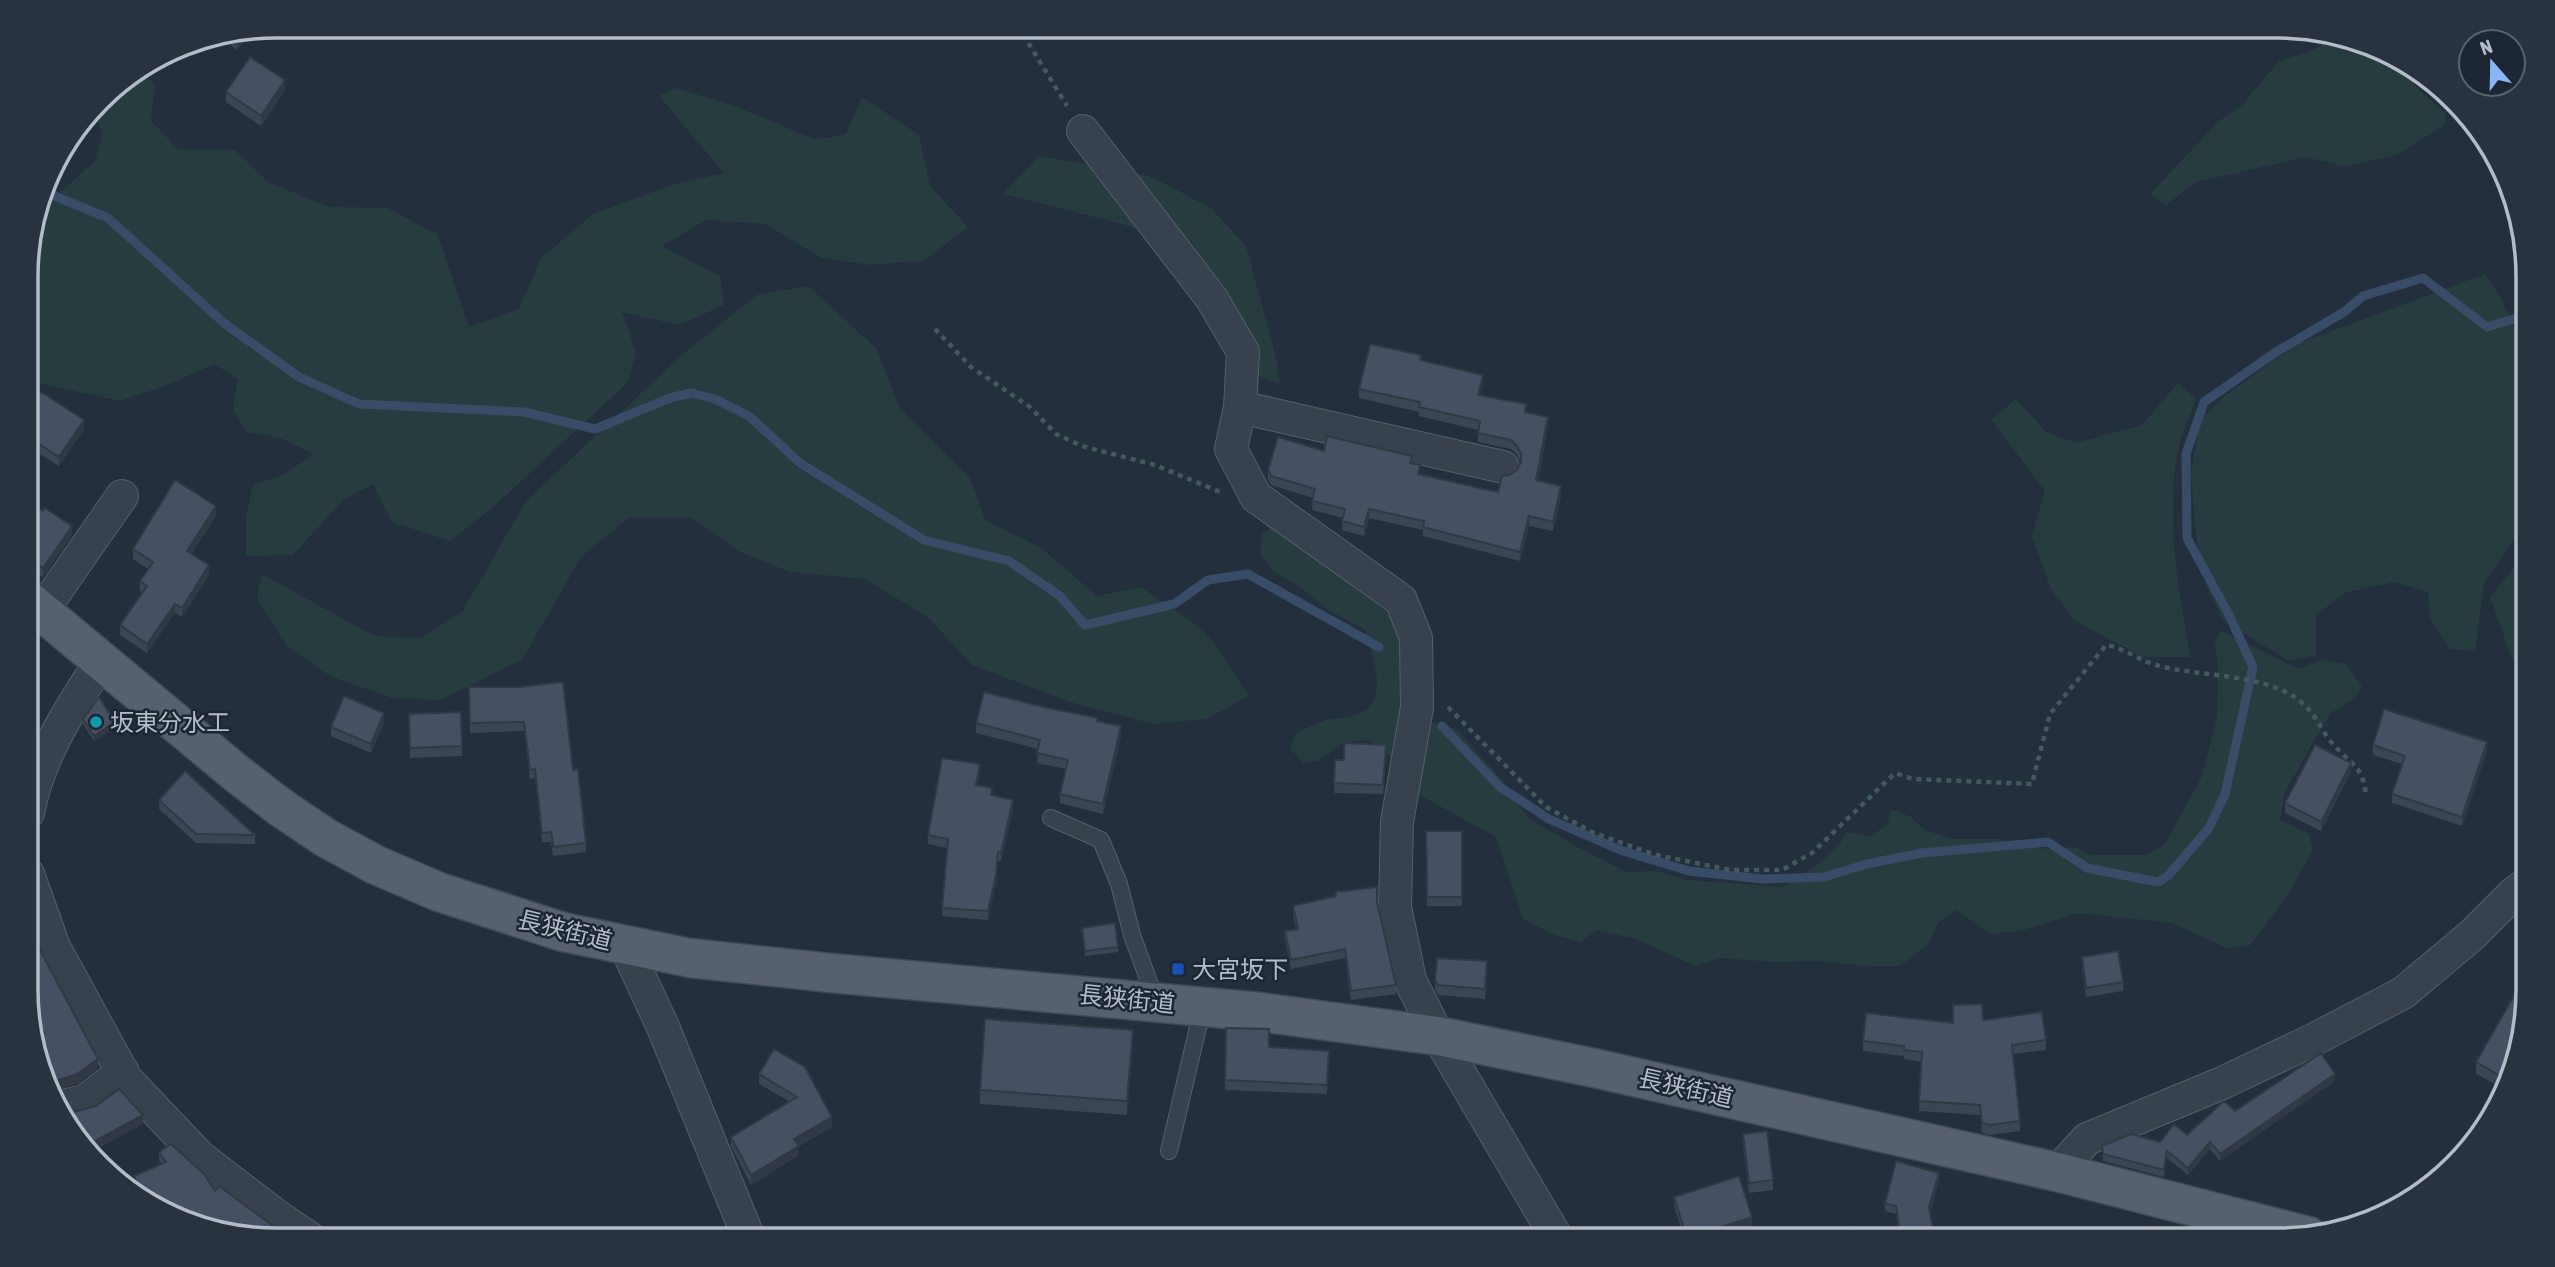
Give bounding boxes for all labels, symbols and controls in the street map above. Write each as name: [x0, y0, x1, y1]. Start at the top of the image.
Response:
north arrow: [2457, 28, 2527, 98]
text: N: [2477, 35, 2495, 59]
place label: 坂東分水工: [110, 709, 230, 736]
marker: 坂東分水工: [88, 714, 104, 730]
street label: 長狭街道: [515, 905, 615, 955]
place label: 大宮坂下: [1192, 956, 1288, 983]
marker: 大宮坂下: [1170, 961, 1186, 977]
street label: 長狭街道: [1078, 981, 1176, 1017]
street label: 長狭街道: [1636, 1064, 1736, 1112]

